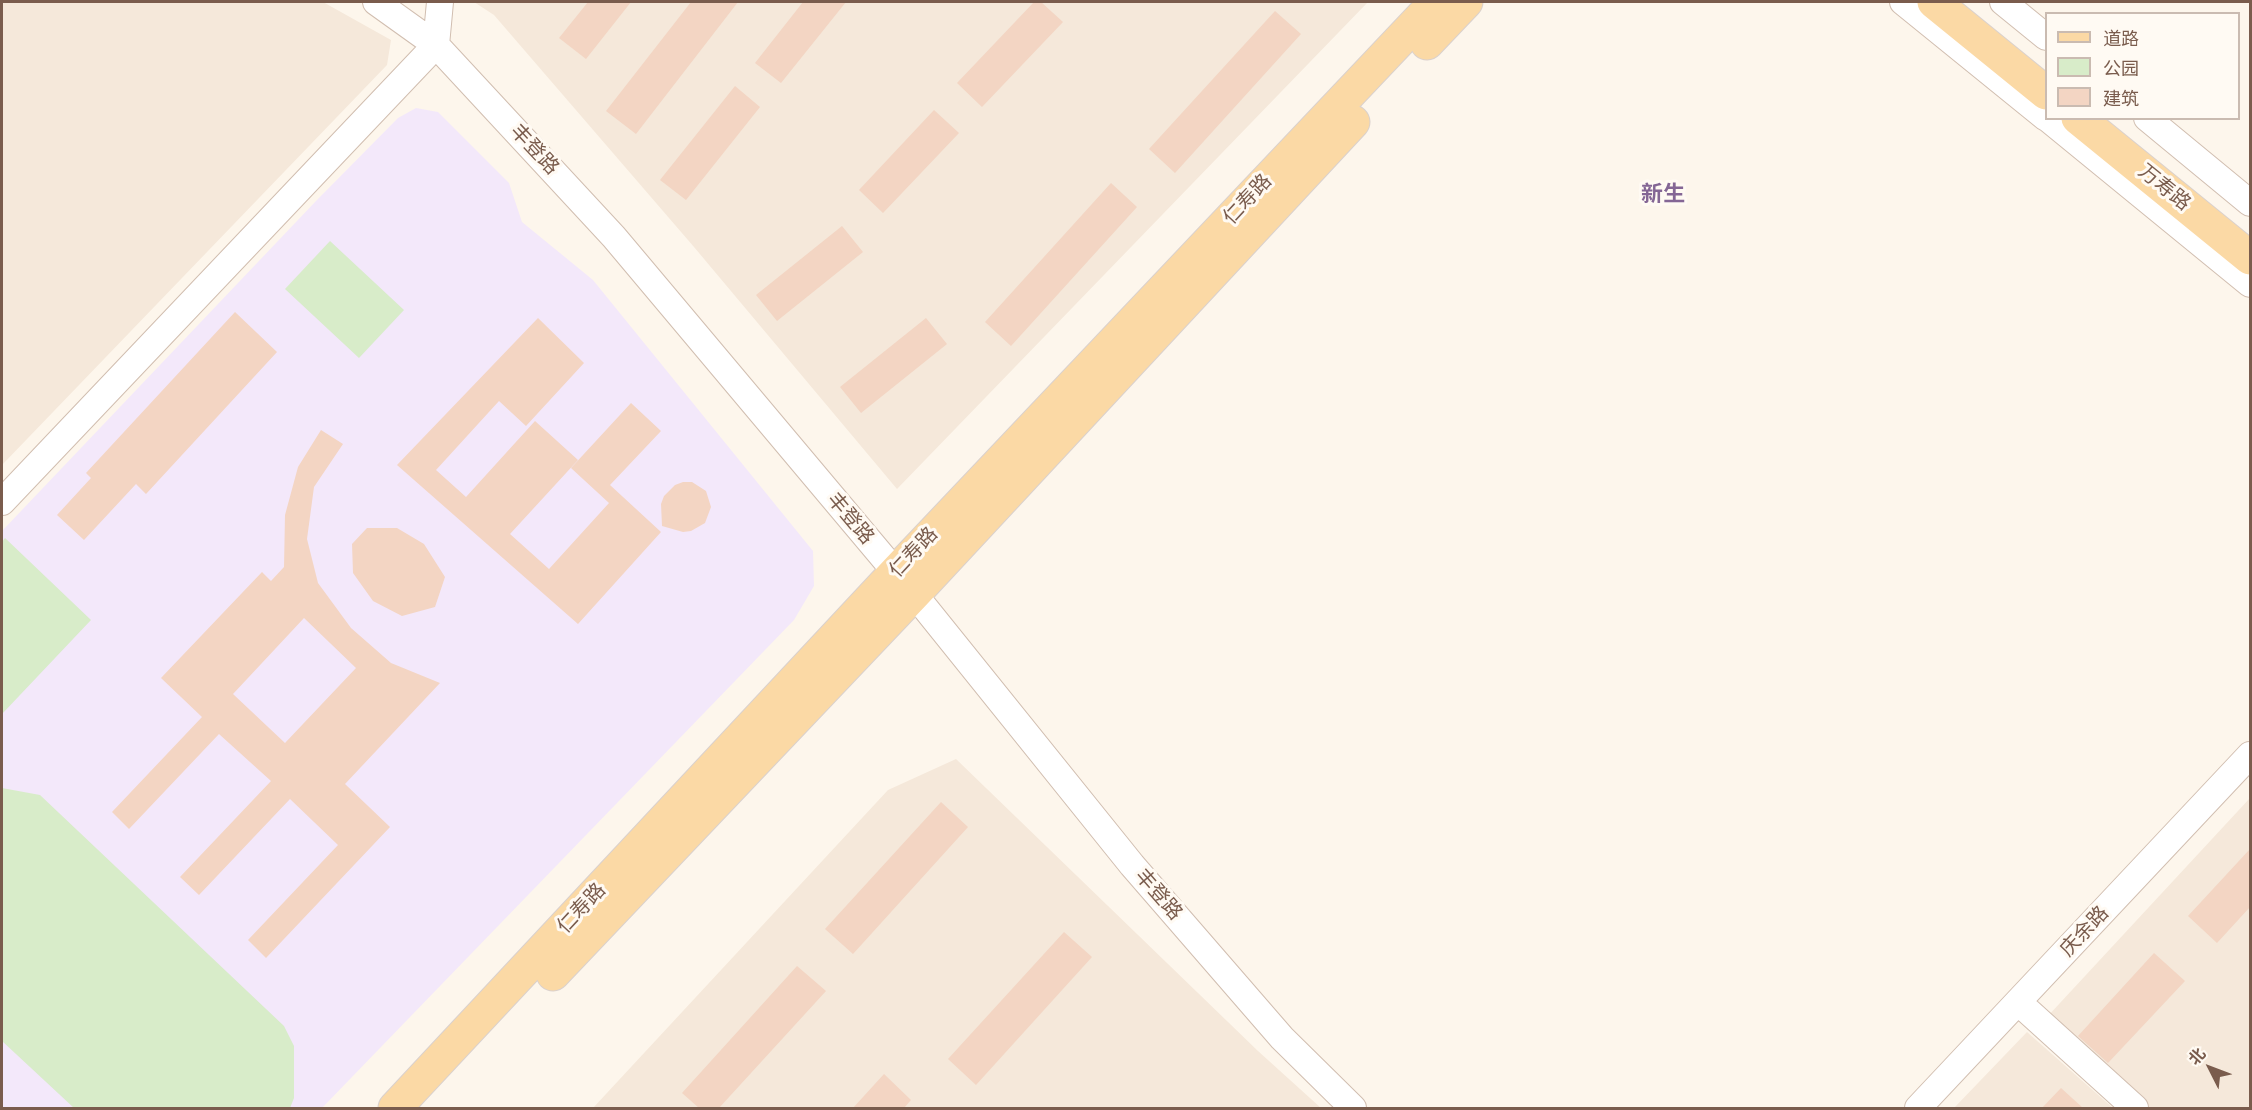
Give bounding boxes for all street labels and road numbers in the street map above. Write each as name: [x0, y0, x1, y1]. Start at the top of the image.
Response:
street label: 丰登路: [505, 120, 563, 180]
street label: 万寿路: [2133, 160, 2195, 216]
street label: 仁寿路: [1219, 170, 1277, 230]
street label: 丰登路: [822, 488, 878, 550]
street label: 仁寿路: [885, 523, 943, 583]
street label: 丰登路: [1129, 864, 1187, 926]
street label: 仁寿路: [553, 879, 611, 939]
street label: 庆余路: [2056, 902, 2114, 962]

